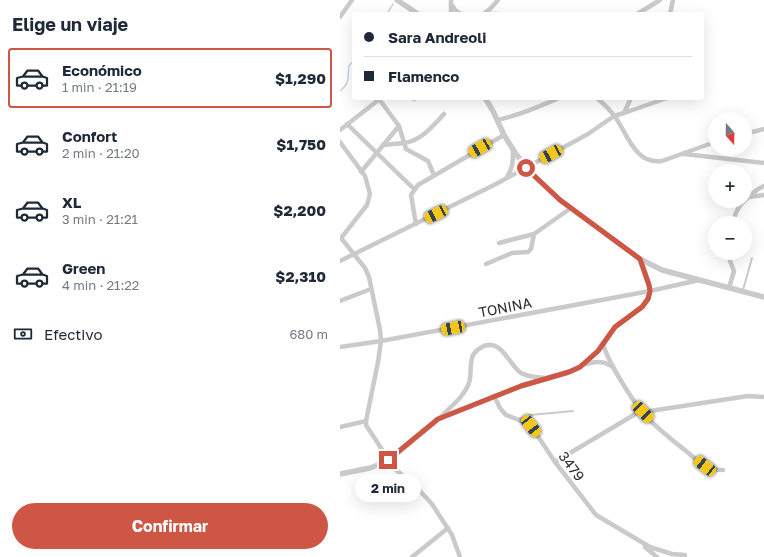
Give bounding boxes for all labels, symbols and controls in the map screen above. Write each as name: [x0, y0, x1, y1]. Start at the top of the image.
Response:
text: Elige un viaje: [12, 13, 128, 35]
text: Sara Andreoli: [388, 28, 486, 46]
icon: car: [14, 60, 50, 96]
text: Económico: [62, 61, 142, 79]
text: Flamenco: [388, 67, 459, 85]
text: $1,290: [275, 69, 326, 87]
text: 1 min · 21:19: [62, 79, 137, 95]
north arrow: [708, 112, 752, 156]
map controls: [708, 112, 752, 260]
icon: car: [14, 126, 50, 162]
text: Confort: [62, 127, 117, 145]
text: $1,750: [276, 135, 326, 153]
car: [467, 137, 493, 159]
car: [538, 143, 564, 165]
text: 2 min · 21:20: [62, 145, 140, 161]
route start: [517, 159, 535, 177]
button: +: [708, 164, 752, 208]
icon: car: [14, 192, 50, 228]
text: XL: [62, 193, 81, 211]
text: $2,200: [273, 201, 326, 219]
car: [423, 203, 449, 225]
text: 3 min · 21:21: [62, 211, 138, 227]
button: −: [708, 216, 752, 260]
icon: car: [14, 258, 50, 294]
text: Green: [62, 259, 105, 277]
text: $2,310: [275, 267, 326, 285]
text: 4 min · 21:22: [62, 277, 139, 293]
street label: TONINA: [477, 293, 534, 320]
car: [440, 320, 466, 336]
icon: cash: [12, 323, 34, 345]
text: Efectivo: [44, 325, 102, 343]
text: 680 m: [289, 326, 328, 342]
car: [630, 399, 656, 425]
car: [519, 413, 543, 439]
street label: 3479: [555, 448, 589, 484]
route end: [379, 451, 397, 469]
car: [692, 454, 718, 478]
callout: 2 min: [355, 474, 421, 502]
text: 2 min: [371, 480, 405, 496]
button: Confirmar: [12, 503, 328, 549]

